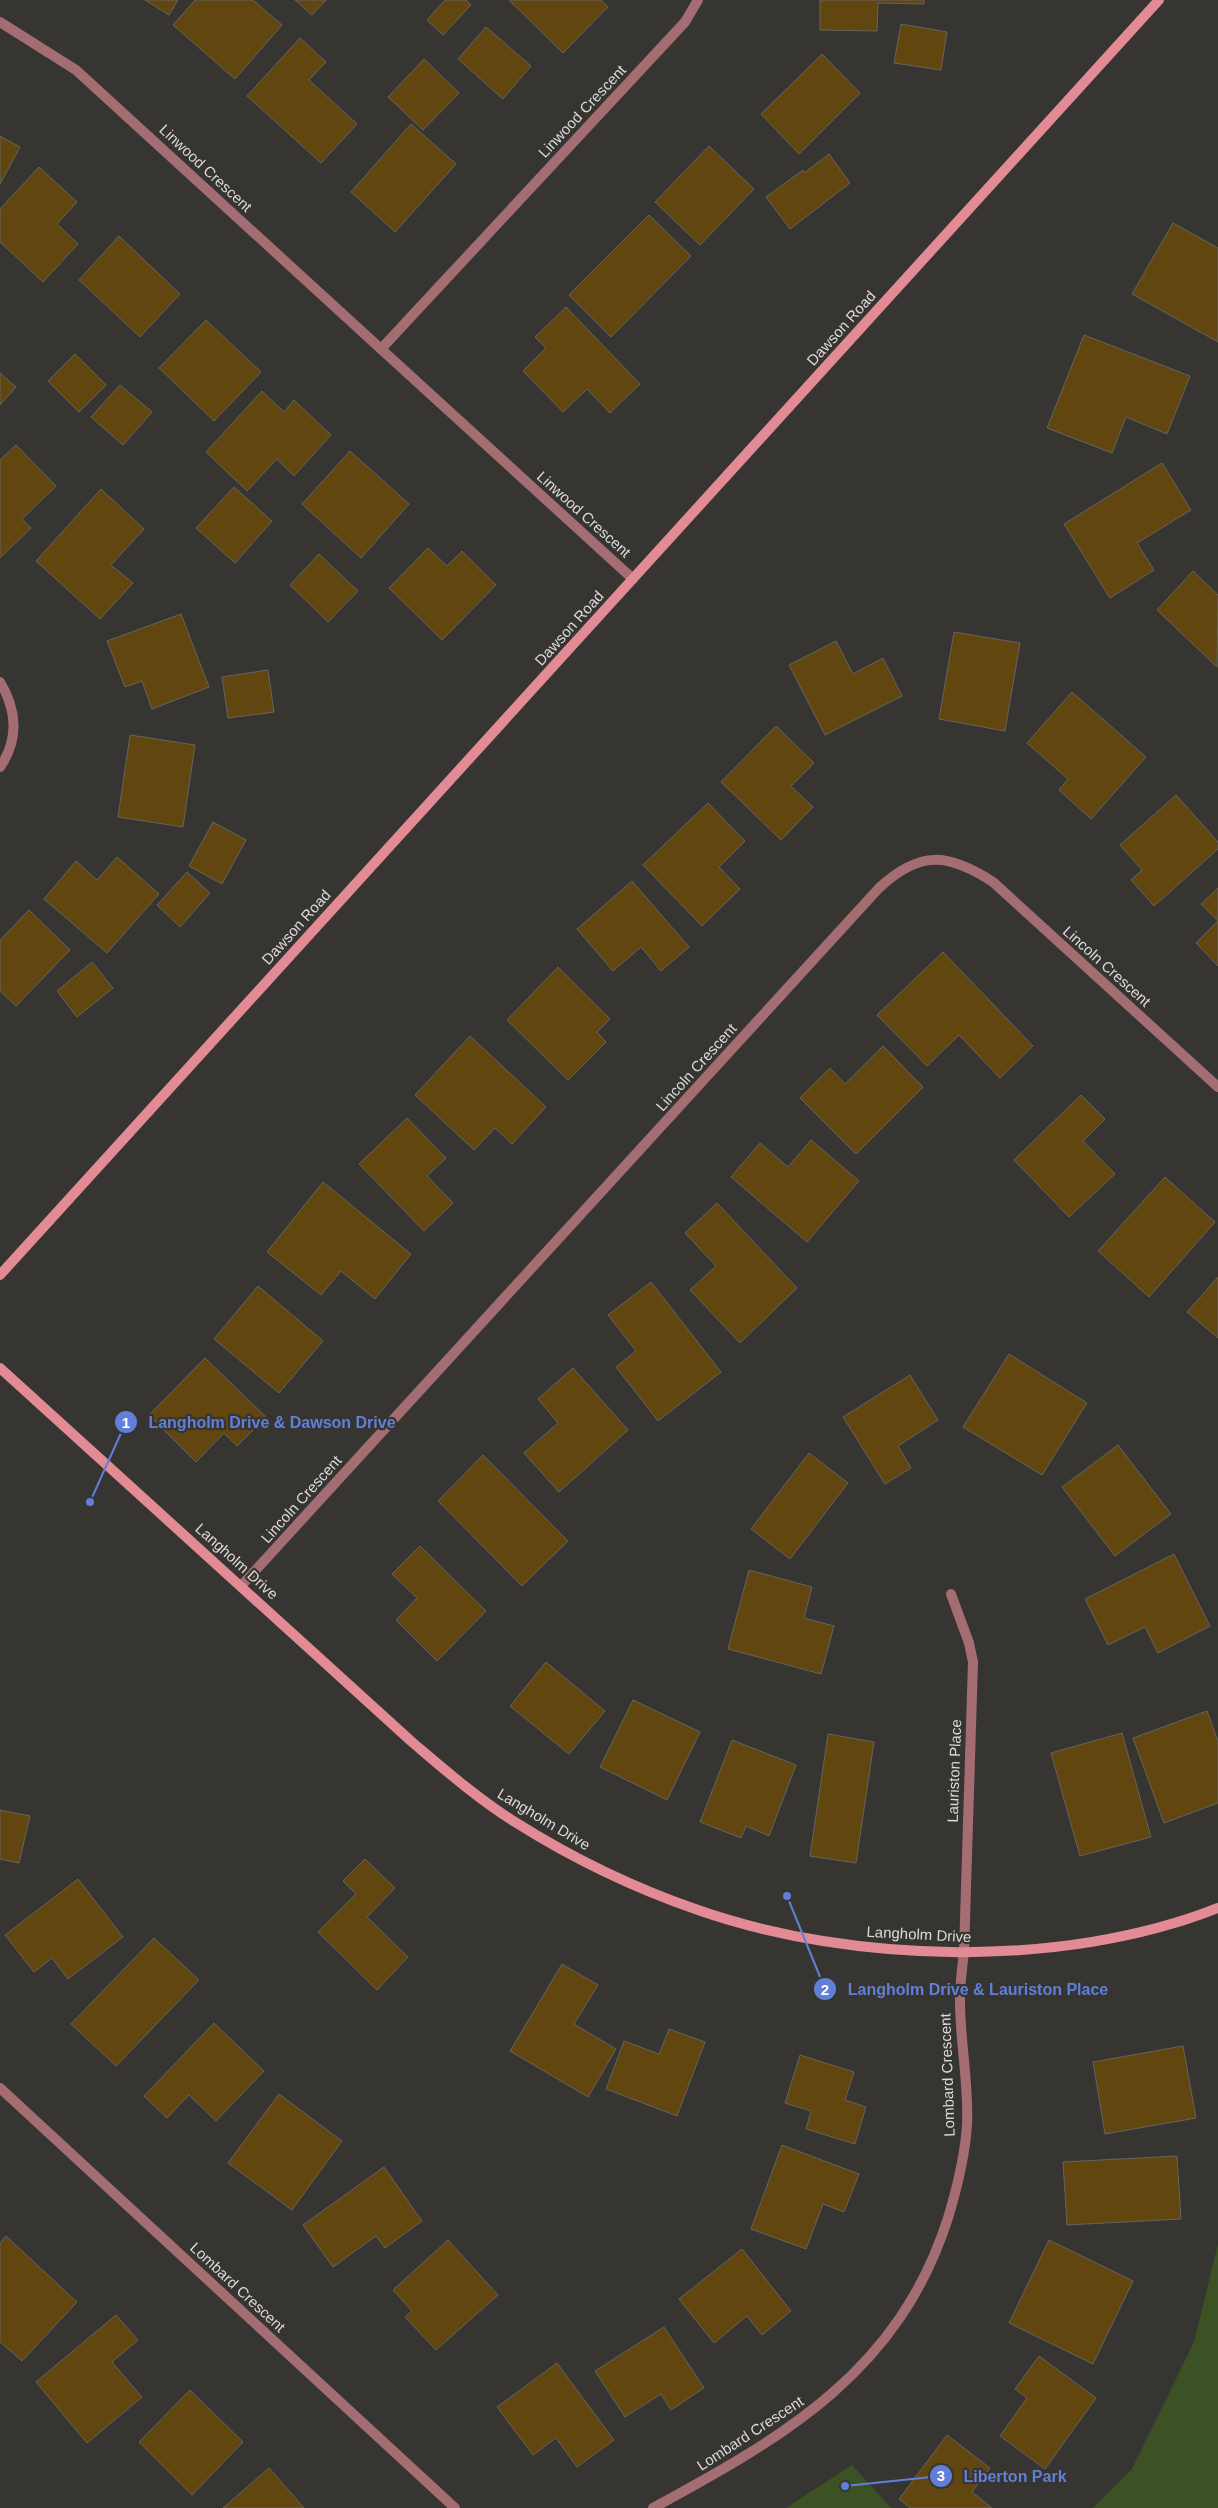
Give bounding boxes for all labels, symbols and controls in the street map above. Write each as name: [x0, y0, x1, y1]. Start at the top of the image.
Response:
street label: Linwood Crescent: [535, 61, 630, 161]
street label: Linwood Crescent: [156, 121, 256, 216]
street label: Dawson Road: [803, 287, 879, 369]
street label: Linwood Crescent: [534, 468, 635, 561]
street label: Dawson Road: [531, 587, 607, 669]
street label: Dawson Road: [258, 886, 334, 968]
street label: Lincoln Crescent: [1060, 922, 1155, 1010]
street label: Lincoln Crescent: [652, 1019, 740, 1114]
callout: Langholm Drive & Dawson Drive: [113, 1407, 405, 1438]
text: 1: [122, 1414, 130, 1431]
text: Langholm Drive & Dawson Drive: [148, 1414, 396, 1431]
street label: Lincoln Crescent: [257, 1451, 345, 1546]
street label: Langholm Drive: [192, 1520, 282, 1602]
street label: Lauriston Place: [944, 1719, 964, 1823]
street label: Langholm Drive: [495, 1785, 593, 1853]
street label: Langholm Drive: [866, 1923, 972, 1945]
callout: Langholm Drive & Lauriston Place: [813, 1974, 1118, 2005]
text: 2: [821, 1981, 829, 1998]
text: Langholm Drive & Lauriston Place: [848, 1981, 1108, 1998]
street label: Lombard Crescent: [936, 2012, 958, 2137]
street label: Lombard Crescent: [187, 2239, 290, 2336]
street label: Lombard Crescent: [694, 2392, 807, 2474]
callout: Liberton Park: [929, 2461, 1077, 2492]
text: 3: [937, 2467, 945, 2484]
text: Liberton Park: [963, 2468, 1067, 2485]

